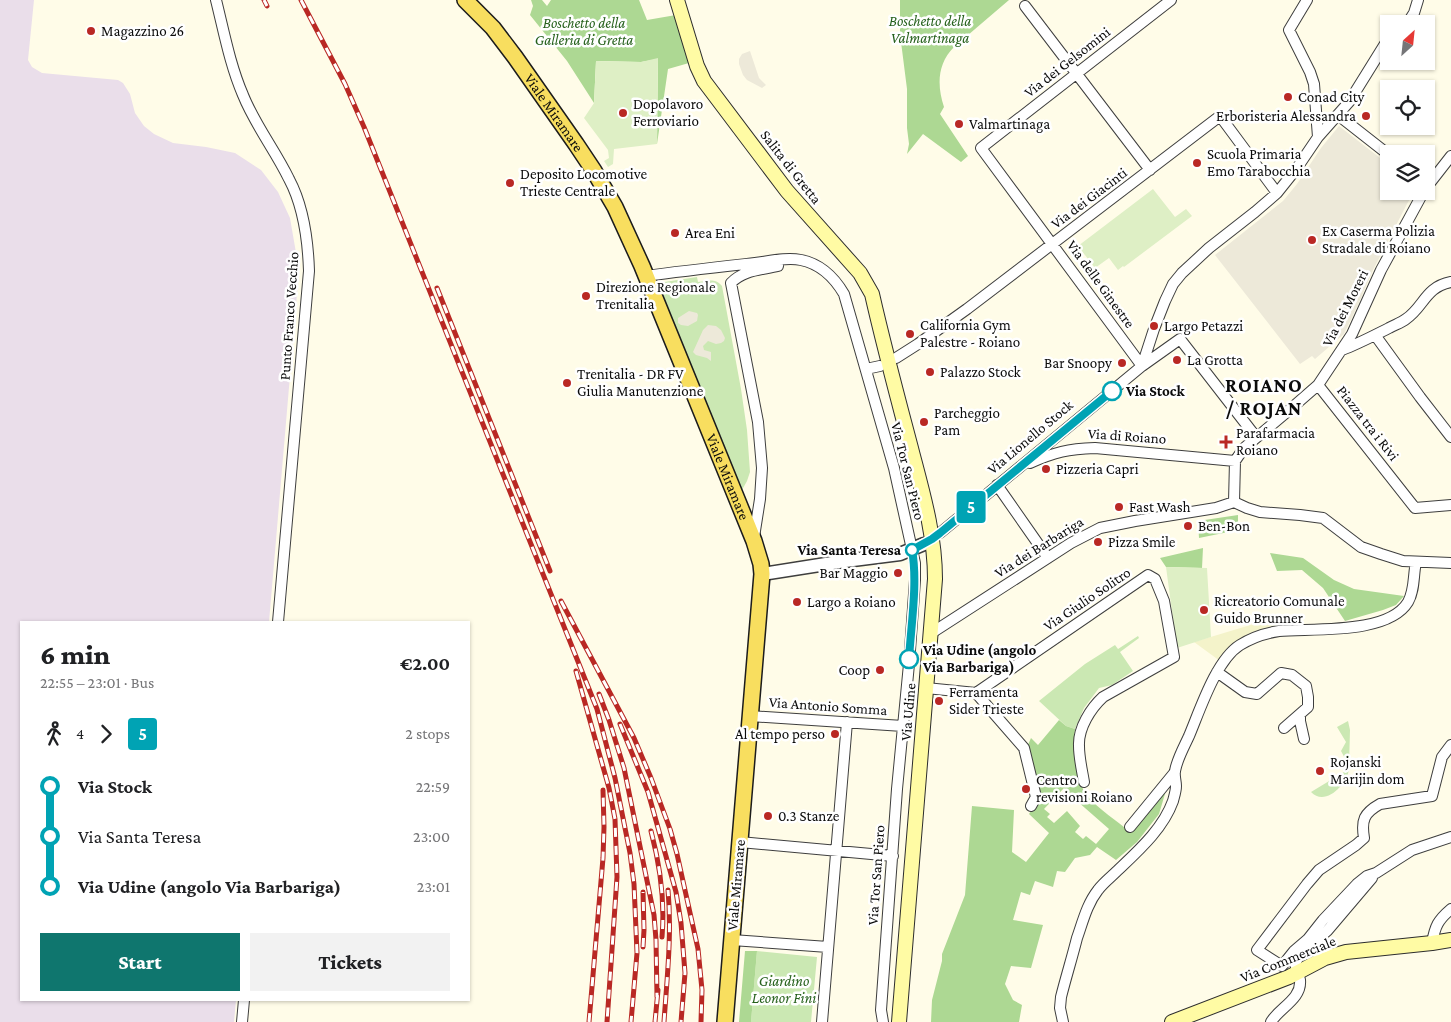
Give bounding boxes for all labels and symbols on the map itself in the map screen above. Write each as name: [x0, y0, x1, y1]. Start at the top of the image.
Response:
park label: Boschetto della Valmartinaga: [889, 13, 971, 47]
park label: Boschetto della Galleria di Gretta: [535, 15, 633, 48]
north arrow: [1380, 15, 1435, 70]
place label: Magazzino 26: [101, 23, 184, 40]
street label: Via dei Gelsomini: [1021, 23, 1113, 100]
marker: Magazzino 26: [85, 25, 97, 37]
street label: Viale Miramare: [521, 71, 587, 155]
place label: Conad City: [1298, 89, 1365, 106]
marker: Conad City: [1282, 91, 1294, 103]
place label: Dopolavoro Ferroviario: [633, 96, 703, 129]
marker: Dopolavoro Ferroviario: [617, 107, 629, 119]
place label: Erboristeria Alessandra: [1216, 108, 1356, 124]
marker: Erboristeria Alessandra: [1360, 110, 1372, 122]
place label: Valmartinaga: [969, 116, 1050, 133]
marker: Valmartinaga: [953, 118, 965, 130]
street label: Salita di Gretta: [757, 127, 825, 207]
place label: Scuola Primaria Emo Tarabocchia: [1207, 146, 1310, 179]
marker: Scuola Primaria Emo Tarabocchia: [1191, 157, 1203, 169]
street label: Via dei Giacinti: [1048, 164, 1130, 232]
place label: Deposito Locomotive Trieste Centrale: [520, 166, 648, 199]
marker: Deposito Locomotive Trieste Centrale: [504, 177, 516, 189]
place label: Ex Caserma Polizia Stradale di Roiano: [1322, 223, 1435, 256]
place label: Area Eni: [685, 225, 735, 241]
marker: Area Eni: [669, 227, 681, 239]
marker: Ex Caserma Polizia Stradale di Roiano: [1306, 234, 1318, 246]
street label: Via delle Ginestre: [1064, 237, 1138, 331]
street label: Punto Franco Vecchio: [277, 251, 301, 381]
street label: Via dei Moreri: [1319, 267, 1371, 349]
place label: Direzione Regionale Trenitalia: [596, 279, 716, 312]
marker: Direzione Regionale Trenitalia: [580, 290, 592, 302]
place label: California Gym Palestre - Roiano: [920, 317, 1020, 350]
place label: Largo Petazzi: [1164, 318, 1243, 335]
marker: Largo Petazzi: [1148, 320, 1160, 332]
marker: California Gym Palestre - Roiano: [904, 328, 916, 340]
place label: La Grotta: [1187, 352, 1243, 368]
marker: La Grotta: [1171, 354, 1183, 366]
place label: Bar Snoopy: [1044, 355, 1112, 372]
marker: Bar Snoopy: [1116, 357, 1128, 369]
place label: Palazzo Stock: [940, 364, 1022, 380]
place label: Trenitalia - DR FV Giulia Manutenzione: [577, 366, 704, 399]
marker: Palazzo Stock: [924, 366, 936, 378]
district label: ROIANO / ROJAN: [1225, 374, 1303, 419]
marker: Trenitalia - DR FV Giulia Manutenzione: [561, 377, 573, 389]
marker: Via Stock: [1102, 381, 1122, 401]
street label: Piazza tra i Rivi: [1334, 382, 1402, 464]
place label: Via Stock: [1125, 383, 1185, 399]
street label: Via Lionello Stock: [984, 396, 1076, 477]
place label: Parcheggio Pam: [934, 405, 1000, 438]
marker: Parcheggio Pam: [918, 416, 930, 428]
street label: Via Tor San Piero: [888, 420, 928, 522]
street label: Via di Roiano: [1087, 425, 1167, 447]
place label: Parafarmacia Roiano: [1236, 425, 1315, 458]
street label: Viale Miramare: [703, 431, 753, 523]
marker: Parafarmacia Roiano: [1220, 436, 1232, 448]
place label: Pizzeria Capri: [1056, 461, 1139, 478]
marker: Pizzeria Capri: [1040, 463, 1052, 475]
line badge: 5: [955, 491, 987, 523]
place label: Fast Wash: [1129, 499, 1191, 515]
marker: Fast Wash: [1113, 501, 1125, 513]
street label: Via dei Barbariga: [992, 513, 1087, 582]
place label: Ben-Bon: [1198, 518, 1250, 534]
marker: Ben-Bon: [1182, 520, 1194, 532]
place label: Pizza Smile: [1108, 534, 1176, 550]
marker: Pizza Smile: [1092, 536, 1104, 548]
place label: Via Santa Teresa: [796, 542, 902, 558]
marker: Via Santa Teresa: [905, 543, 919, 557]
street label: Via Giulio Solitro: [1041, 564, 1133, 634]
place label: Bar Maggio: [819, 565, 888, 582]
marker: Bar Maggio: [892, 567, 904, 579]
place label: Ricreatorio Comunale Guido Brunner: [1214, 593, 1345, 626]
place label: Largo a Roiano: [807, 594, 896, 611]
marker: Largo a Roiano: [791, 596, 803, 608]
marker: Ricreatorio Comunale Guido Brunner: [1198, 604, 1210, 616]
place label: Via Udine (angolo Via Barbariga): [922, 642, 1037, 676]
marker: Via Udine (angolo Via Barbariga): [899, 649, 919, 669]
place label: Coop: [838, 662, 870, 679]
marker: Coop: [874, 664, 886, 676]
street label: Via Udine: [898, 682, 919, 742]
place label: Ferramenta Sider Trieste: [949, 684, 1024, 717]
street label: Via Antonio Somma: [768, 694, 888, 718]
marker: Ferramenta Sider Trieste: [933, 695, 945, 707]
place label: Al tempo perso: [735, 726, 825, 743]
marker: Al tempo perso: [829, 728, 841, 740]
place label: Rojanski Marijin dom: [1330, 754, 1405, 788]
marker: Rojanski Marijin dom: [1314, 765, 1326, 777]
place label: Centro revisioni Roiano: [1036, 772, 1132, 805]
marker: Centro revisioni Roiano: [1020, 783, 1032, 795]
place label: 0.3 Stanze: [778, 808, 840, 824]
marker: 0.3 Stanze: [762, 810, 774, 822]
street label: Via Tor San Piero: [865, 824, 887, 926]
street label: Viale Miramare: [724, 838, 748, 931]
street label: Via Commerciale: [1238, 932, 1338, 985]
park label: Giardino Leonor Fini: [752, 973, 817, 1006]

